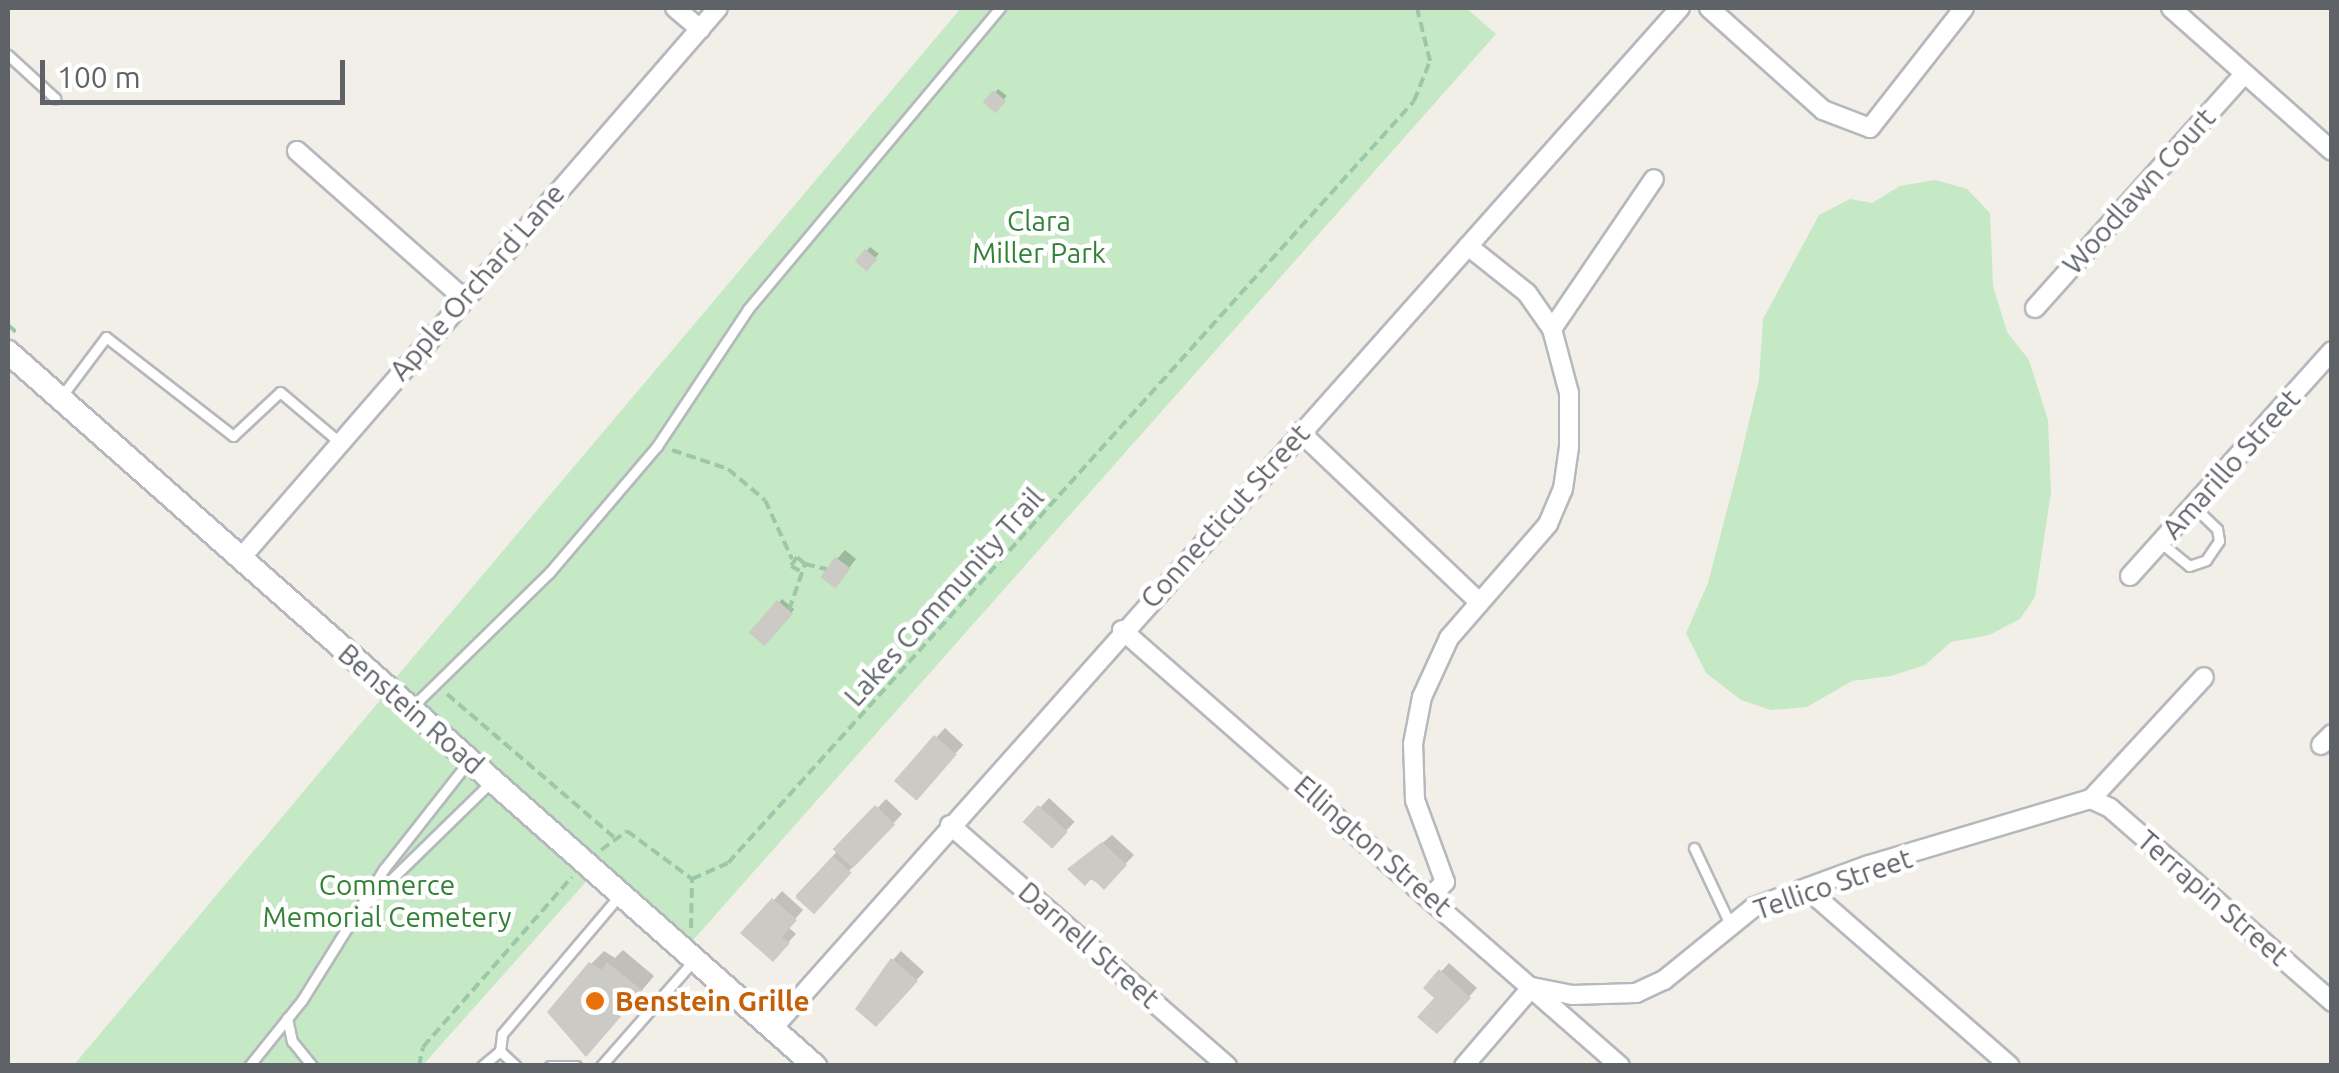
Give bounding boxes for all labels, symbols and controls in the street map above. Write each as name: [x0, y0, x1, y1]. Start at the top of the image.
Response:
scale bar: [45, 40, 350, 102]
text: 100 m: [57, 60, 141, 94]
street label: Woodlawn Court: [2056, 101, 2222, 281]
street label: Apple Orchard Lane: [383, 177, 571, 387]
park label: Clara Miller Park: [972, 204, 1106, 270]
street label: Amarillo Street: [2155, 382, 2307, 546]
street label: Connecticut Street: [1133, 417, 1317, 615]
street label: Lakes Community Trail: [837, 481, 1051, 713]
street label: Benstein Road: [331, 637, 491, 781]
street label: Ellington Street: [1288, 769, 1458, 923]
street label: Terrapin Street: [2131, 823, 2295, 973]
street label: Tellico Street: [1749, 841, 1917, 927]
park label: Commerce Memorial Cemetery: [262, 868, 512, 934]
street label: Darnell Street: [1012, 875, 1166, 1015]
place label: Benstein Grille: [615, 984, 810, 1018]
marker: Benstein Grille: [584, 990, 606, 1012]

